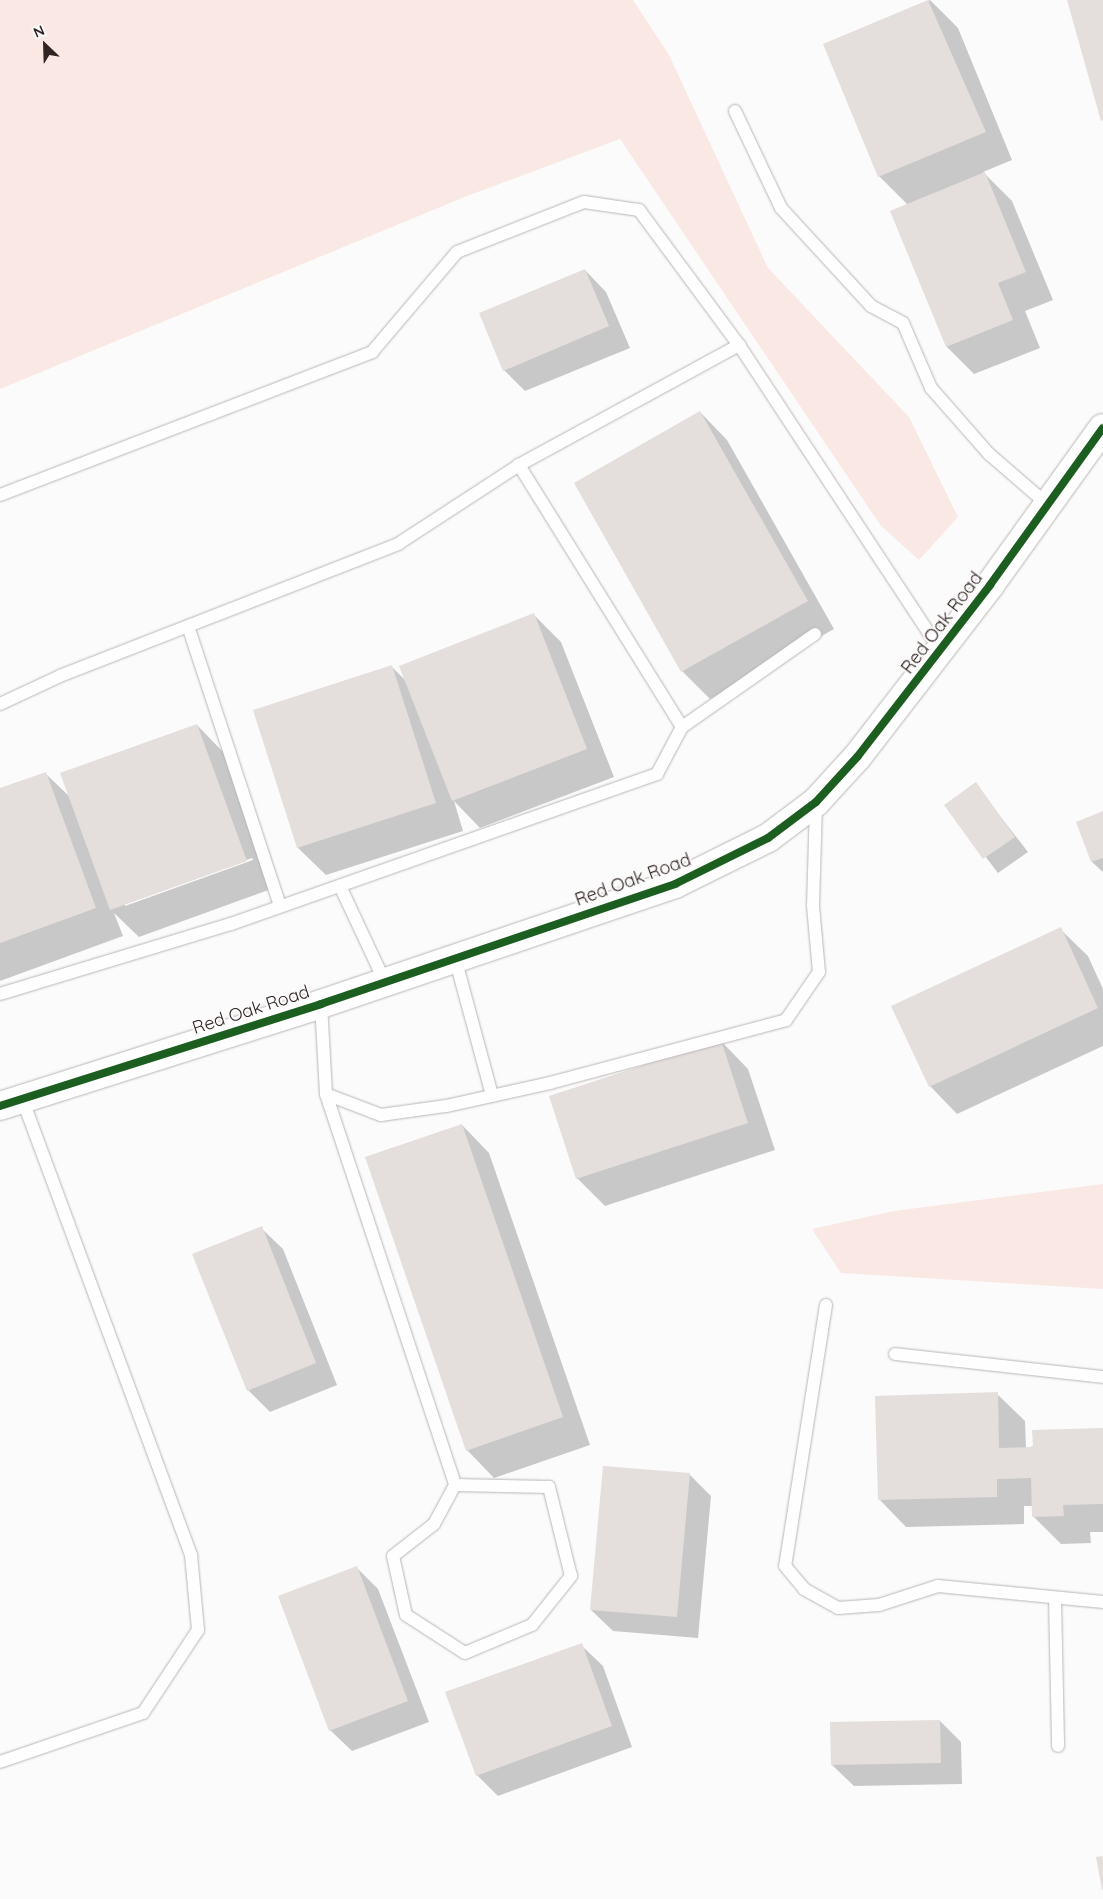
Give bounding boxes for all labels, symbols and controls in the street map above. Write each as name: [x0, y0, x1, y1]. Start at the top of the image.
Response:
north arrow: [20, 20, 70, 70]
text: N: [31, 21, 47, 42]
street label: Red Oak Road: [897, 568, 987, 678]
street label: Red Oak Road: [572, 849, 694, 911]
street label: Red Oak Road: [190, 981, 312, 1039]

